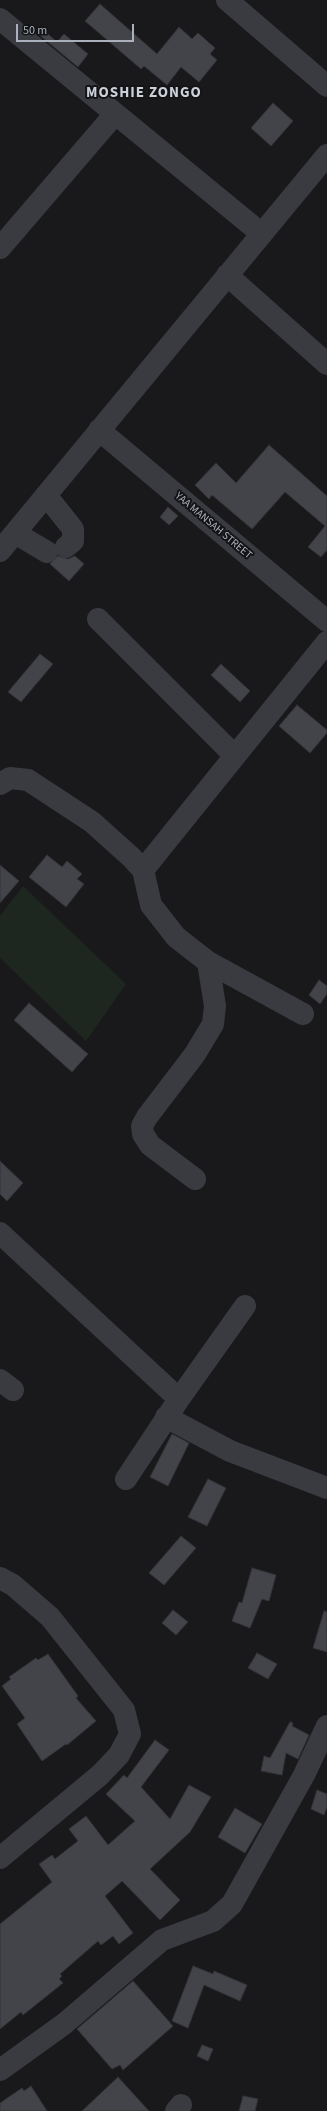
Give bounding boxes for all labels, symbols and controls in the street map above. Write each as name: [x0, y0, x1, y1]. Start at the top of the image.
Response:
scale bar: [18, 16, 136, 42]
text: 50 m: [23, 22, 47, 39]
district label: MOSHIE ZONGO: [86, 85, 202, 103]
street label: YAA MANSAH STREET: [172, 490, 254, 562]

